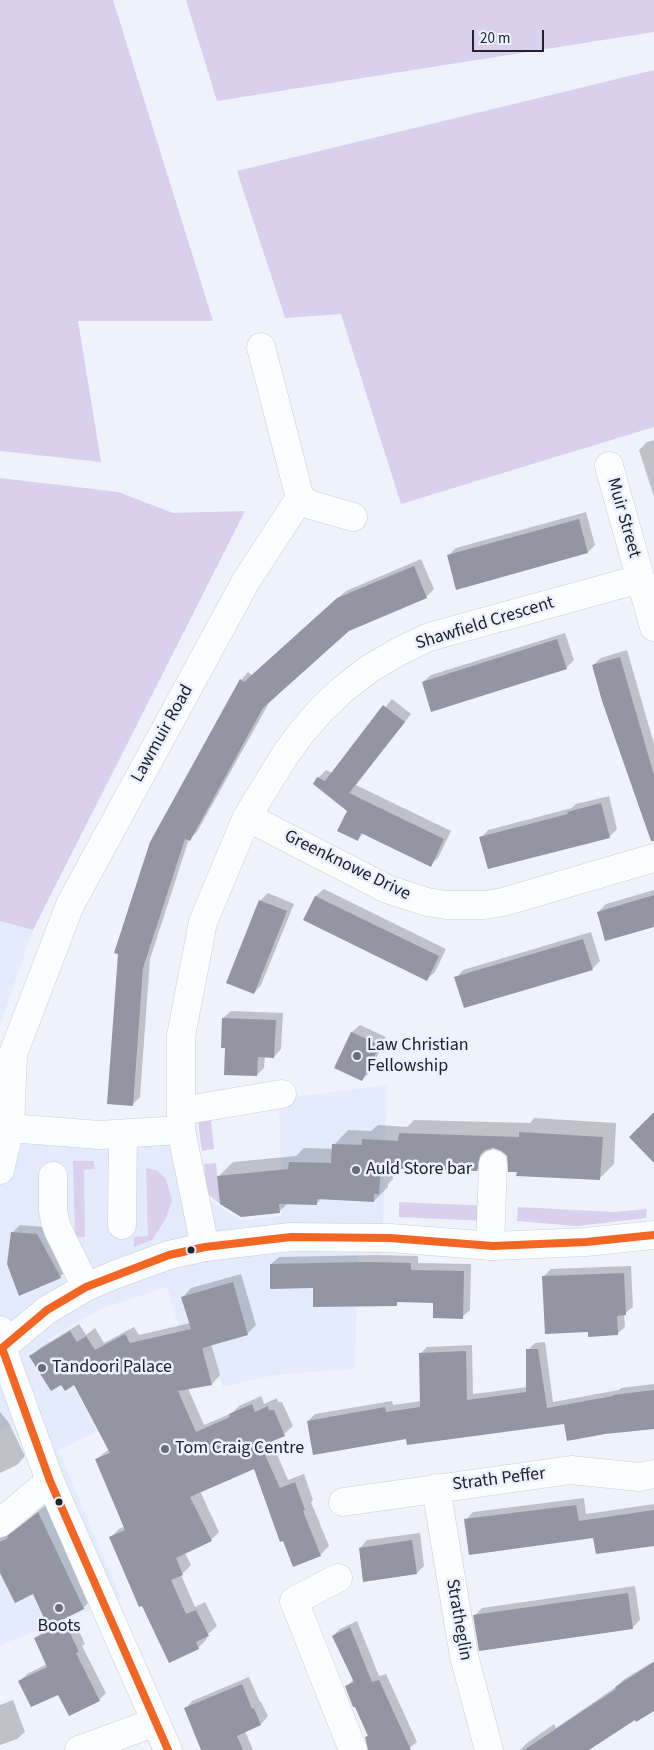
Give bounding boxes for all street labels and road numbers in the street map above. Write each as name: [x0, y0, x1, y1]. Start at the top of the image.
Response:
street label: Muir Street: [601, 475, 645, 561]
street label: Shawfield Crescent: [413, 593, 557, 655]
street label: Lawmuir Road: [127, 681, 199, 787]
street label: Greenknowe Drive: [280, 826, 414, 906]
street label: Strath Peffer: [451, 1464, 547, 1496]
street label: Stratheglin: [440, 1578, 476, 1662]

